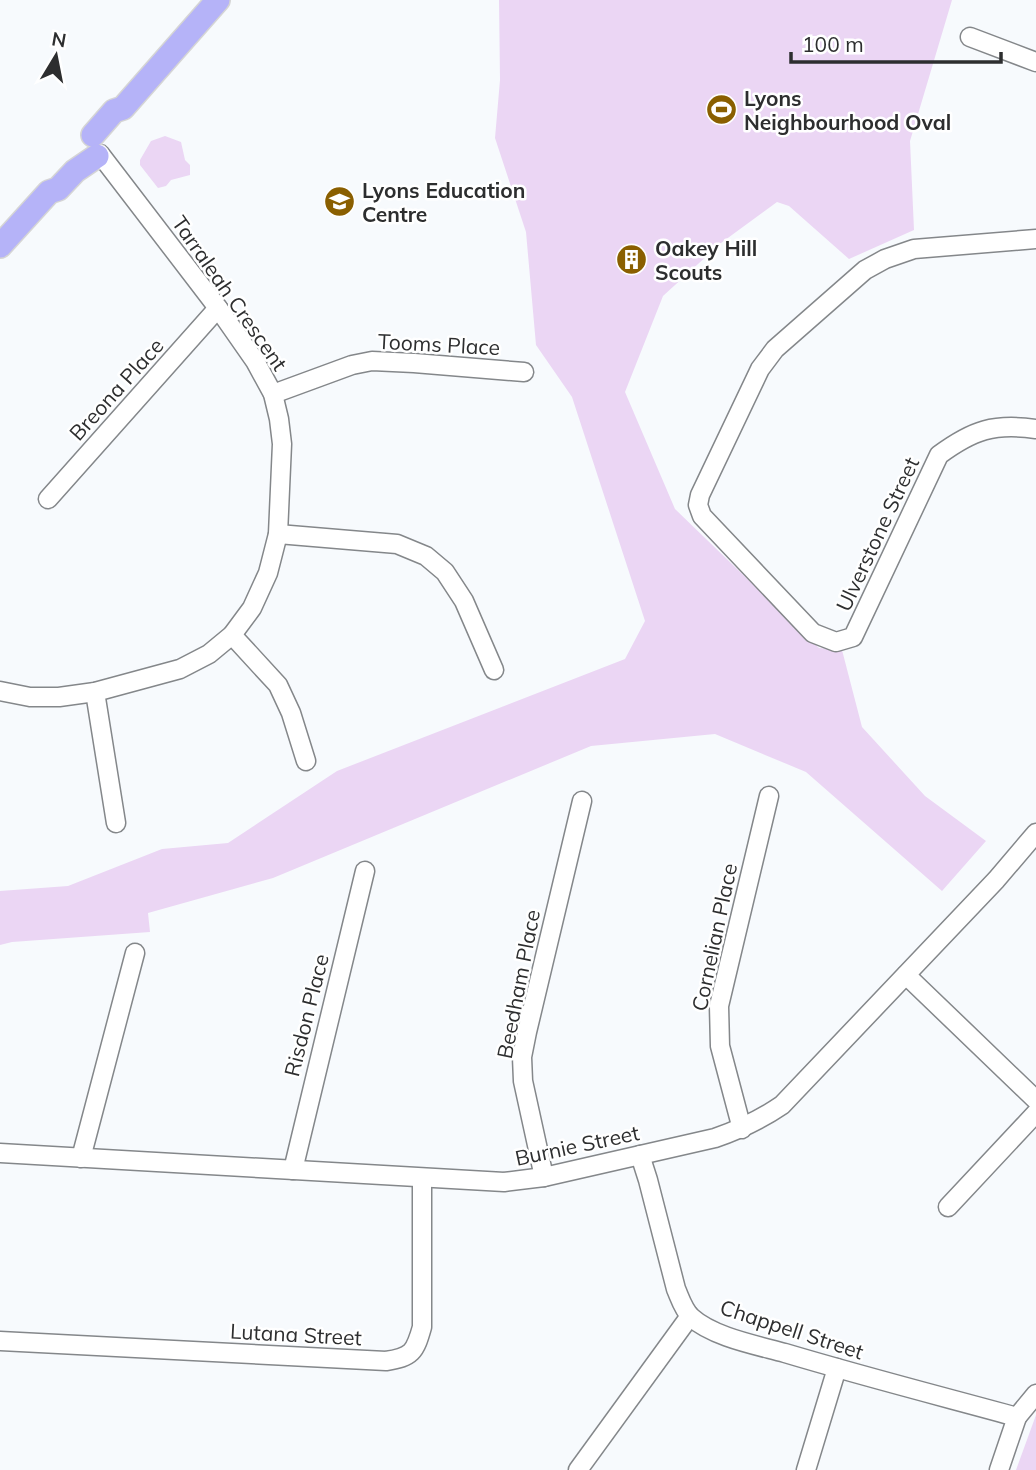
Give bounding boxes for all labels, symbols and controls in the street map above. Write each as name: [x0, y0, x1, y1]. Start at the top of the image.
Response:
north arrow: [21, 21, 91, 91]
scale bar: [791, 21, 1001, 65]
text: N: [50, 26, 68, 52]
text: 100 m: [802, 31, 864, 57]
place label: Lyons Neighbourhood Oval: [744, 85, 951, 135]
sports icon: Lyons Neighbourhood Oval: [704, 93, 738, 127]
place label: Lyons Education Centre: [362, 177, 525, 227]
school or university icon: Lyons Education Centre: [322, 185, 356, 219]
street label: Tarraleah Crescent: [167, 211, 293, 375]
place label: Oakey Hill Scouts: [655, 235, 757, 285]
building icon: Oakey Hill Scouts: [615, 243, 649, 277]
street label: Tooms Place: [377, 328, 501, 360]
street label: Breona Place: [63, 333, 169, 445]
street label: Ulverstone Street: [830, 453, 924, 615]
street label: Cornelian Place: [686, 861, 742, 1013]
street label: Beedham Place: [491, 907, 545, 1061]
street label: Risdon Place: [278, 951, 334, 1079]
street label: Burnie Street: [513, 1119, 641, 1171]
street label: Chappell Street: [717, 1294, 867, 1364]
street label: Lutana Street: [230, 1318, 362, 1350]

